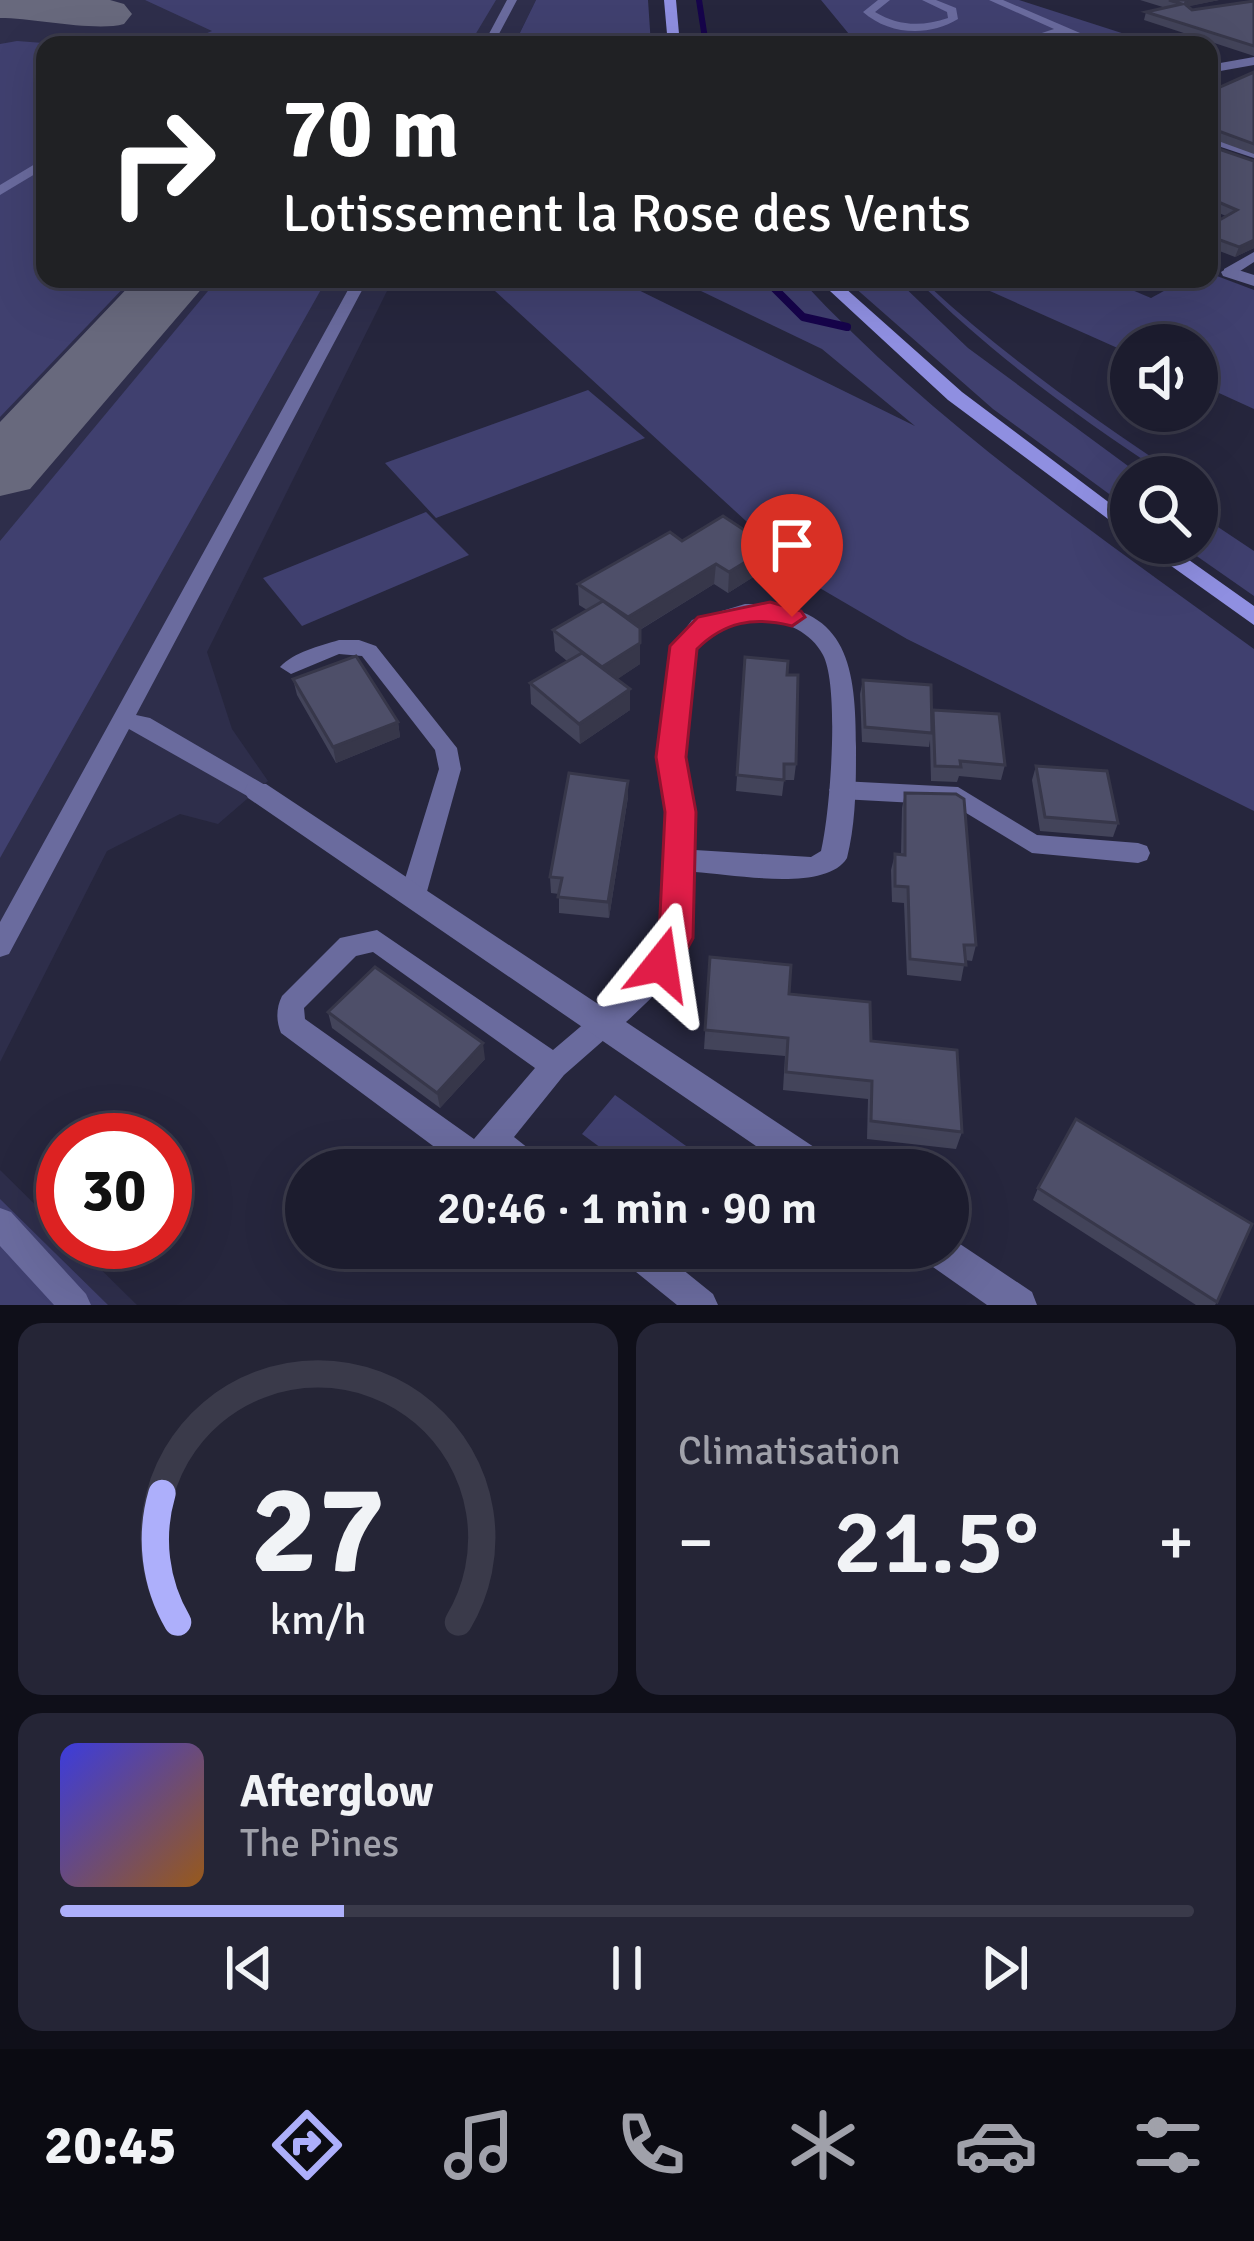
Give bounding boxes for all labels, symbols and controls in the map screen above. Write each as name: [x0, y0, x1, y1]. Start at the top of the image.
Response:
text: 70 m: [282, 77, 459, 181]
icon: right: [84, 84, 240, 240]
text: Lotissement la Rose des Vents: [282, 180, 971, 247]
map controls: [1110, 324, 1218, 564]
button: sound: [1110, 324, 1218, 432]
button: search: [1110, 456, 1218, 564]
pin: [741, 494, 843, 617]
icon: arrive: [759, 512, 825, 578]
position arrow: [598, 901, 724, 1027]
speed limit sign: 30: [36, 1113, 192, 1269]
text: 20:46 · 1 min · 90 m: [437, 1181, 817, 1236]
text: Climatisation: [678, 1427, 901, 1475]
text: 27: [251, 1454, 385, 1607]
text: 21.5°: [833, 1487, 1039, 1598]
text: −: [678, 1502, 714, 1583]
text: +: [1158, 1502, 1194, 1583]
text: km/h: [269, 1594, 367, 1647]
text: Afterglow: [240, 1764, 433, 1819]
text: The Pines: [240, 1819, 399, 1867]
icon: previous: [216, 1935, 282, 2001]
icon: pause: [594, 1935, 660, 2001]
icon: next: [972, 1935, 1038, 2001]
icon: directions: [265, 2103, 349, 2187]
icon: music: [437, 2103, 521, 2187]
icon: phone: [609, 2103, 693, 2187]
icon: climate: [781, 2103, 865, 2187]
icon: car: [954, 2103, 1038, 2187]
icon: filters: [1126, 2103, 1210, 2187]
text: 20:45: [44, 2112, 177, 2179]

